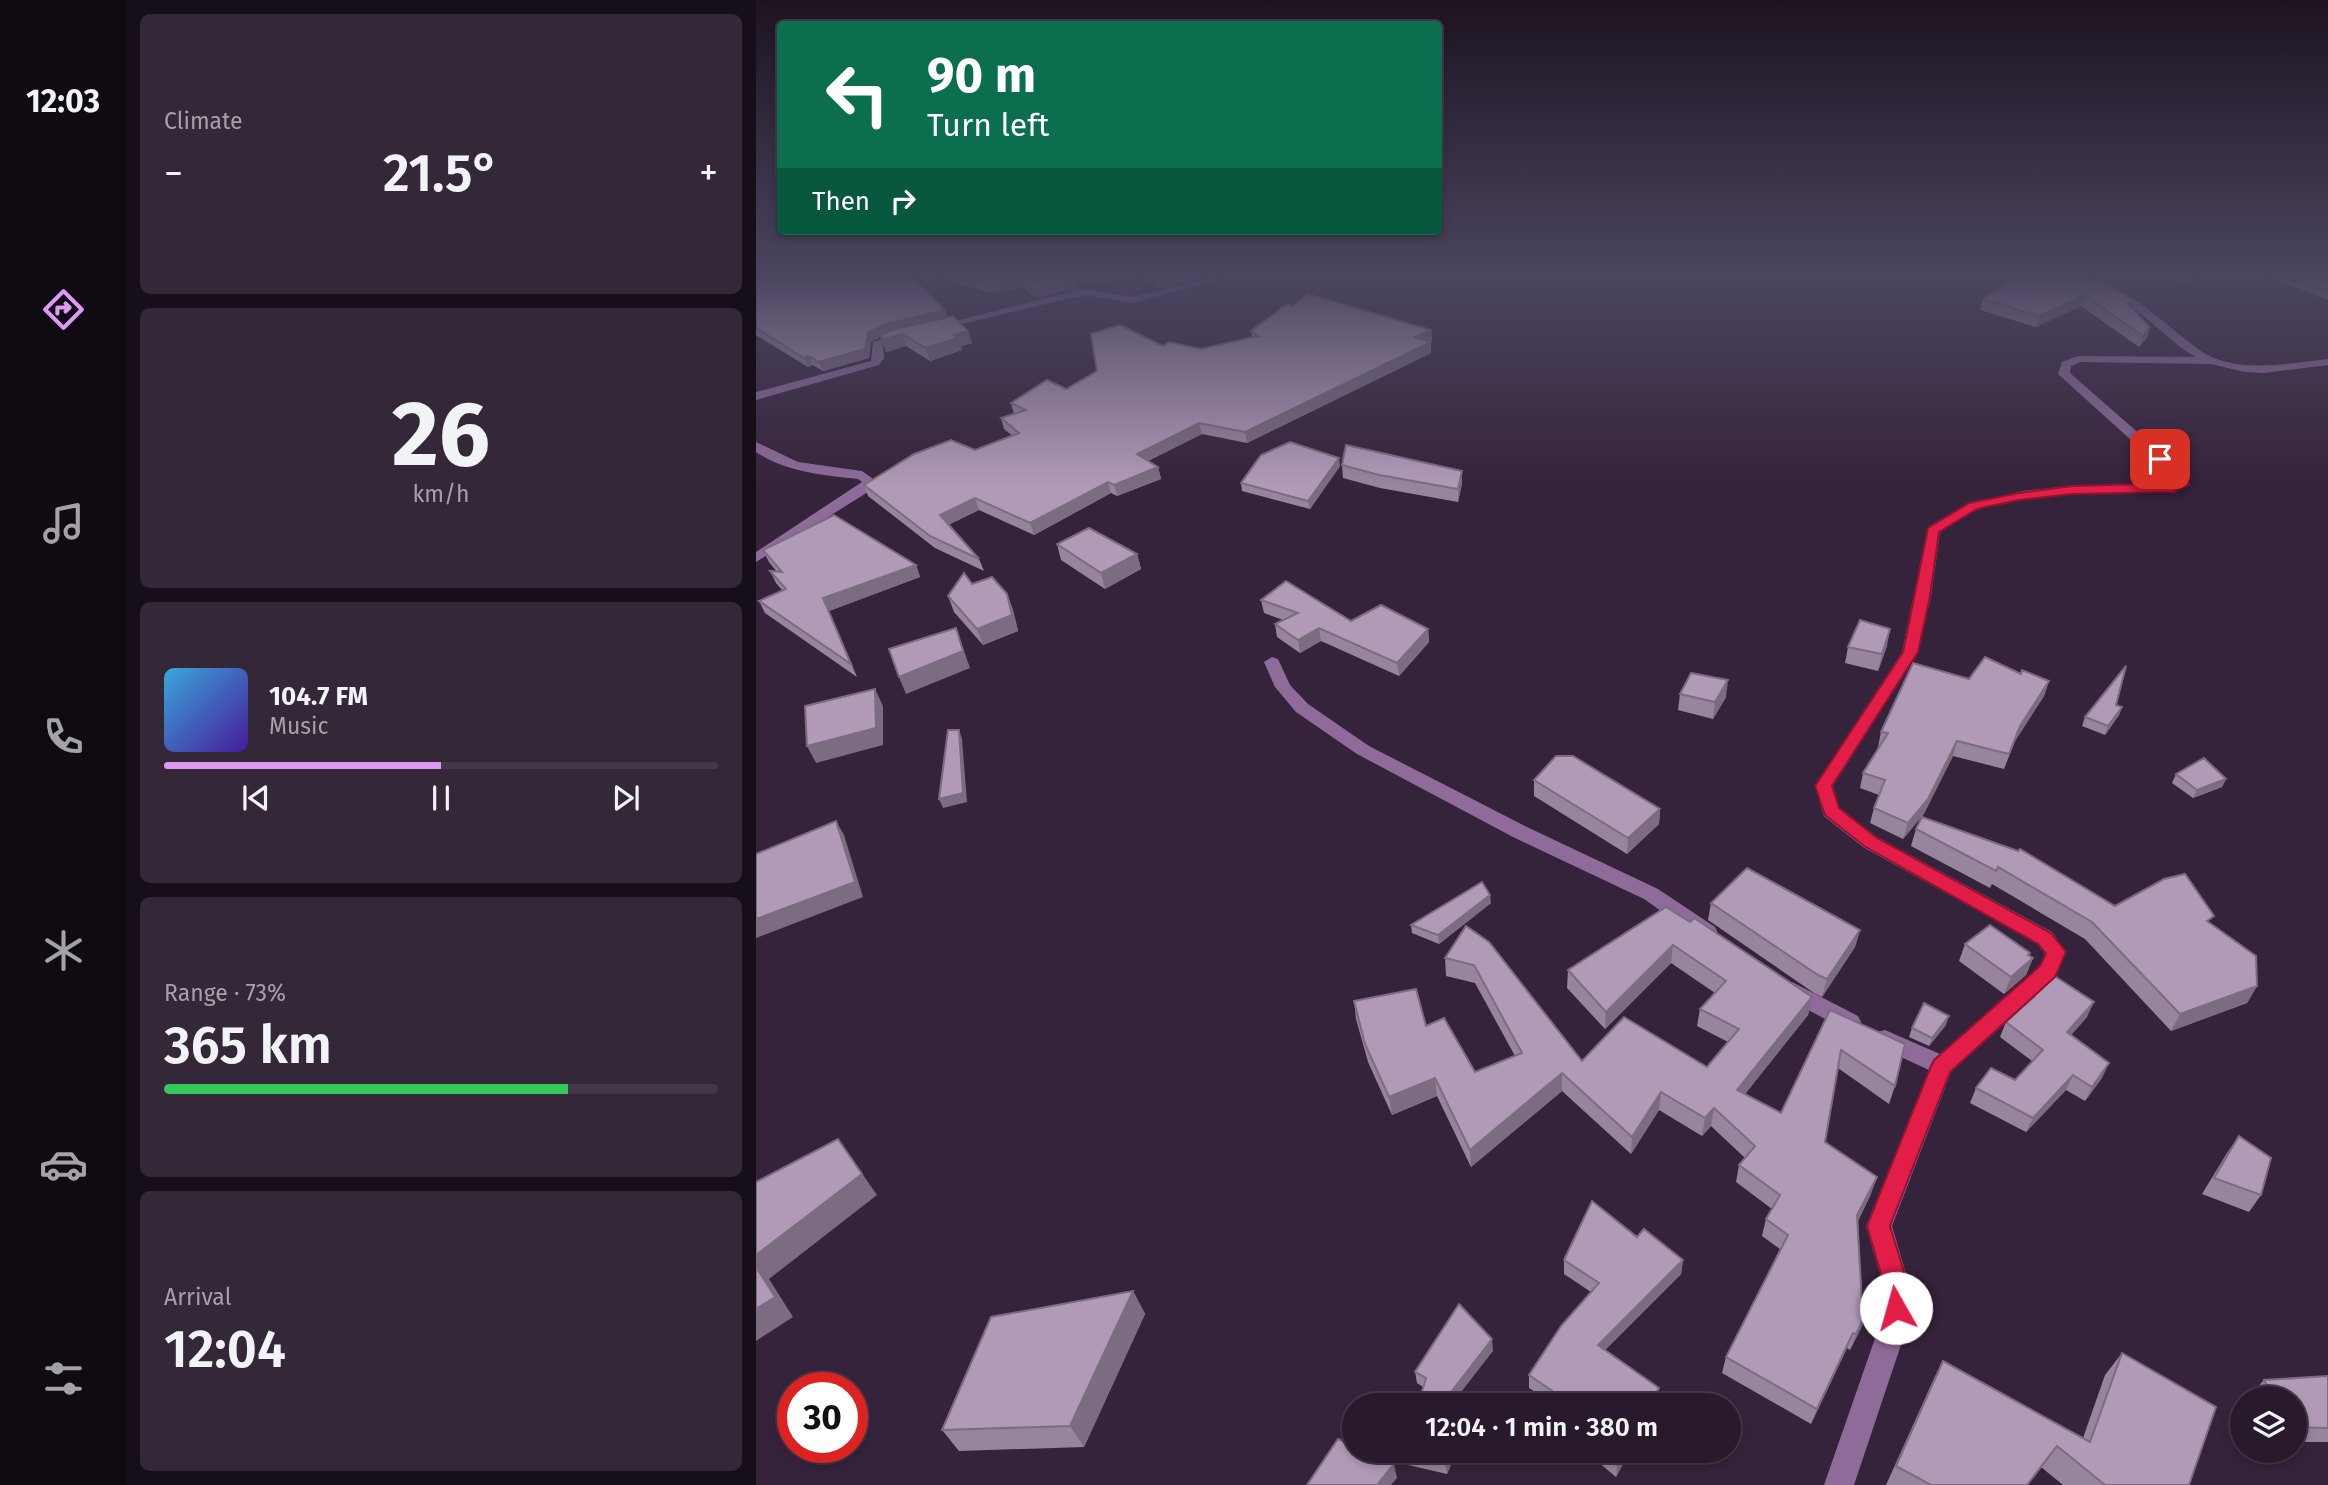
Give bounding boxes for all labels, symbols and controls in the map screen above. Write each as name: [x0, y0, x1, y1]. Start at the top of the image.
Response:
text: 90 m: [927, 46, 1036, 105]
icon: left: [812, 49, 903, 140]
text: 12:03: [26, 82, 100, 120]
text: Turn left: [927, 106, 1049, 144]
text: Climate: [164, 107, 243, 135]
text: 21.5°: [383, 142, 499, 205]
text: −: [164, 150, 183, 196]
text: +: [699, 150, 718, 196]
icon: right: [884, 182, 922, 220]
text: Then: [812, 186, 870, 217]
icon: directions: [39, 285, 88, 334]
text: 26: [392, 380, 490, 489]
pin: [2130, 429, 2190, 489]
icon: arrive: [2141, 440, 2179, 478]
text: km/h: [413, 480, 469, 508]
icon: music: [39, 499, 88, 548]
text: 104.7 FM: [269, 681, 368, 712]
icon: phone: [39, 712, 88, 761]
text: Music: [269, 712, 329, 740]
icon: previous: [237, 779, 275, 817]
icon: pause: [422, 779, 460, 817]
icon: next: [607, 779, 645, 817]
icon: climate: [39, 926, 88, 975]
text: Range · 73%: [164, 979, 286, 1007]
text: 365 km: [164, 1014, 332, 1077]
icon: car: [39, 1140, 88, 1189]
position arrow: [1859, 1271, 1933, 1345]
text: Arrival: [164, 1283, 231, 1311]
text: 12:04: [164, 1318, 286, 1381]
icon: filters: [39, 1354, 88, 1403]
speed limit sign: 30: [777, 1372, 868, 1463]
map controls: [2230, 1386, 2307, 1463]
button: layers: [2230, 1386, 2307, 1463]
text: 12:04 · 1 min · 380 m: [1425, 1412, 1658, 1443]

